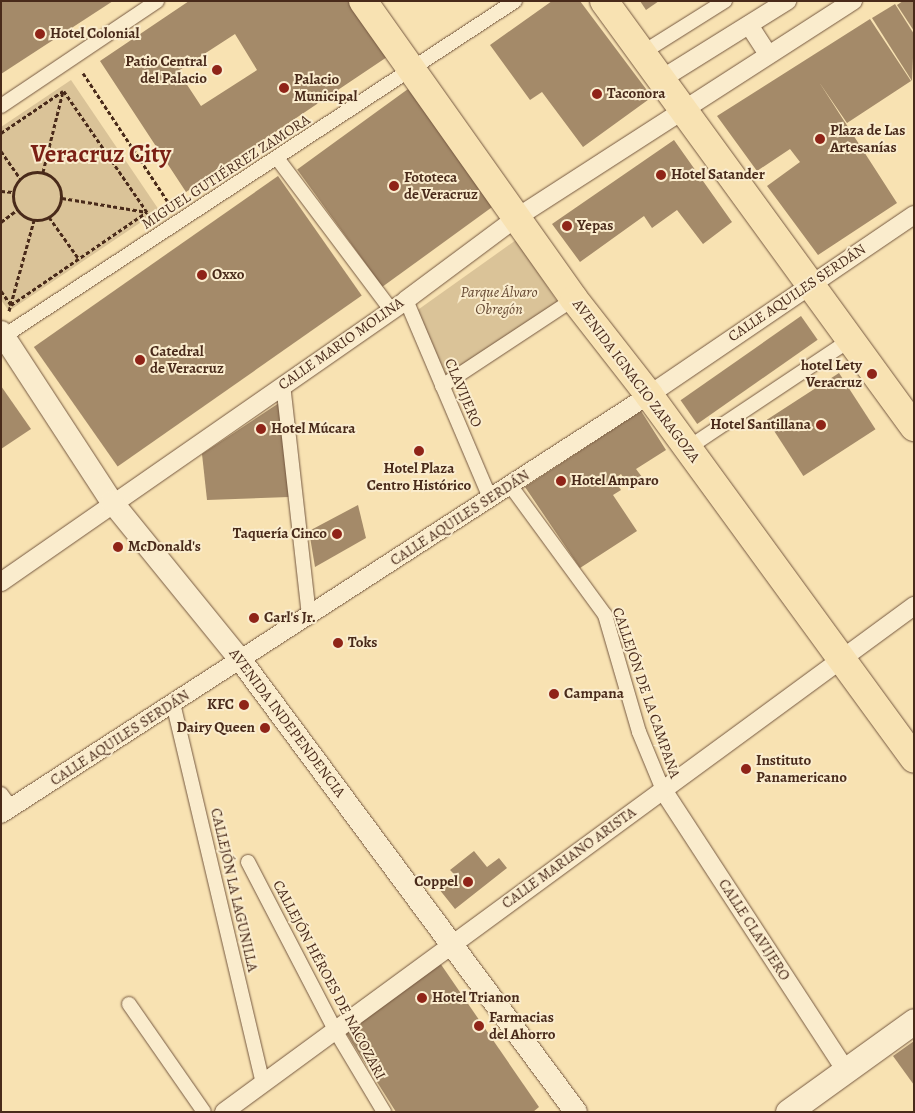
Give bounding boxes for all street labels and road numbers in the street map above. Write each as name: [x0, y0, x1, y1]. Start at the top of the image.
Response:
street label: MIGUEL GUTIÉRREZ ZAMORA: [138, 111, 314, 233]
street label: CALLE AQUILES SERDÁN: [725, 240, 869, 346]
street label: CALLE MARIO MOLINA: [275, 294, 407, 394]
street label: AVENIDA IGNACIO ZARAGOZA: [569, 296, 703, 466]
street label: CLAVIJERO: [440, 356, 486, 430]
street label: CALLE AQUILES SERDÁN: [387, 466, 533, 570]
street label: CALLEJÓN DE LA CAMPANA: [608, 605, 684, 781]
street label: AVENIDA INDEPENDENCIA: [225, 645, 349, 801]
street label: CALLE AQUILES SERDÁN: [47, 686, 193, 790]
street label: CALLE MARIANO ARISTA: [498, 803, 640, 913]
street label: CALLEJÓN LA LAGUNILLA: [206, 806, 262, 974]
street label: CALLE CLAVIJERO: [714, 876, 794, 984]
street label: CALLEJÓN HÉROES DE NACOZARI: [269, 877, 389, 1083]

